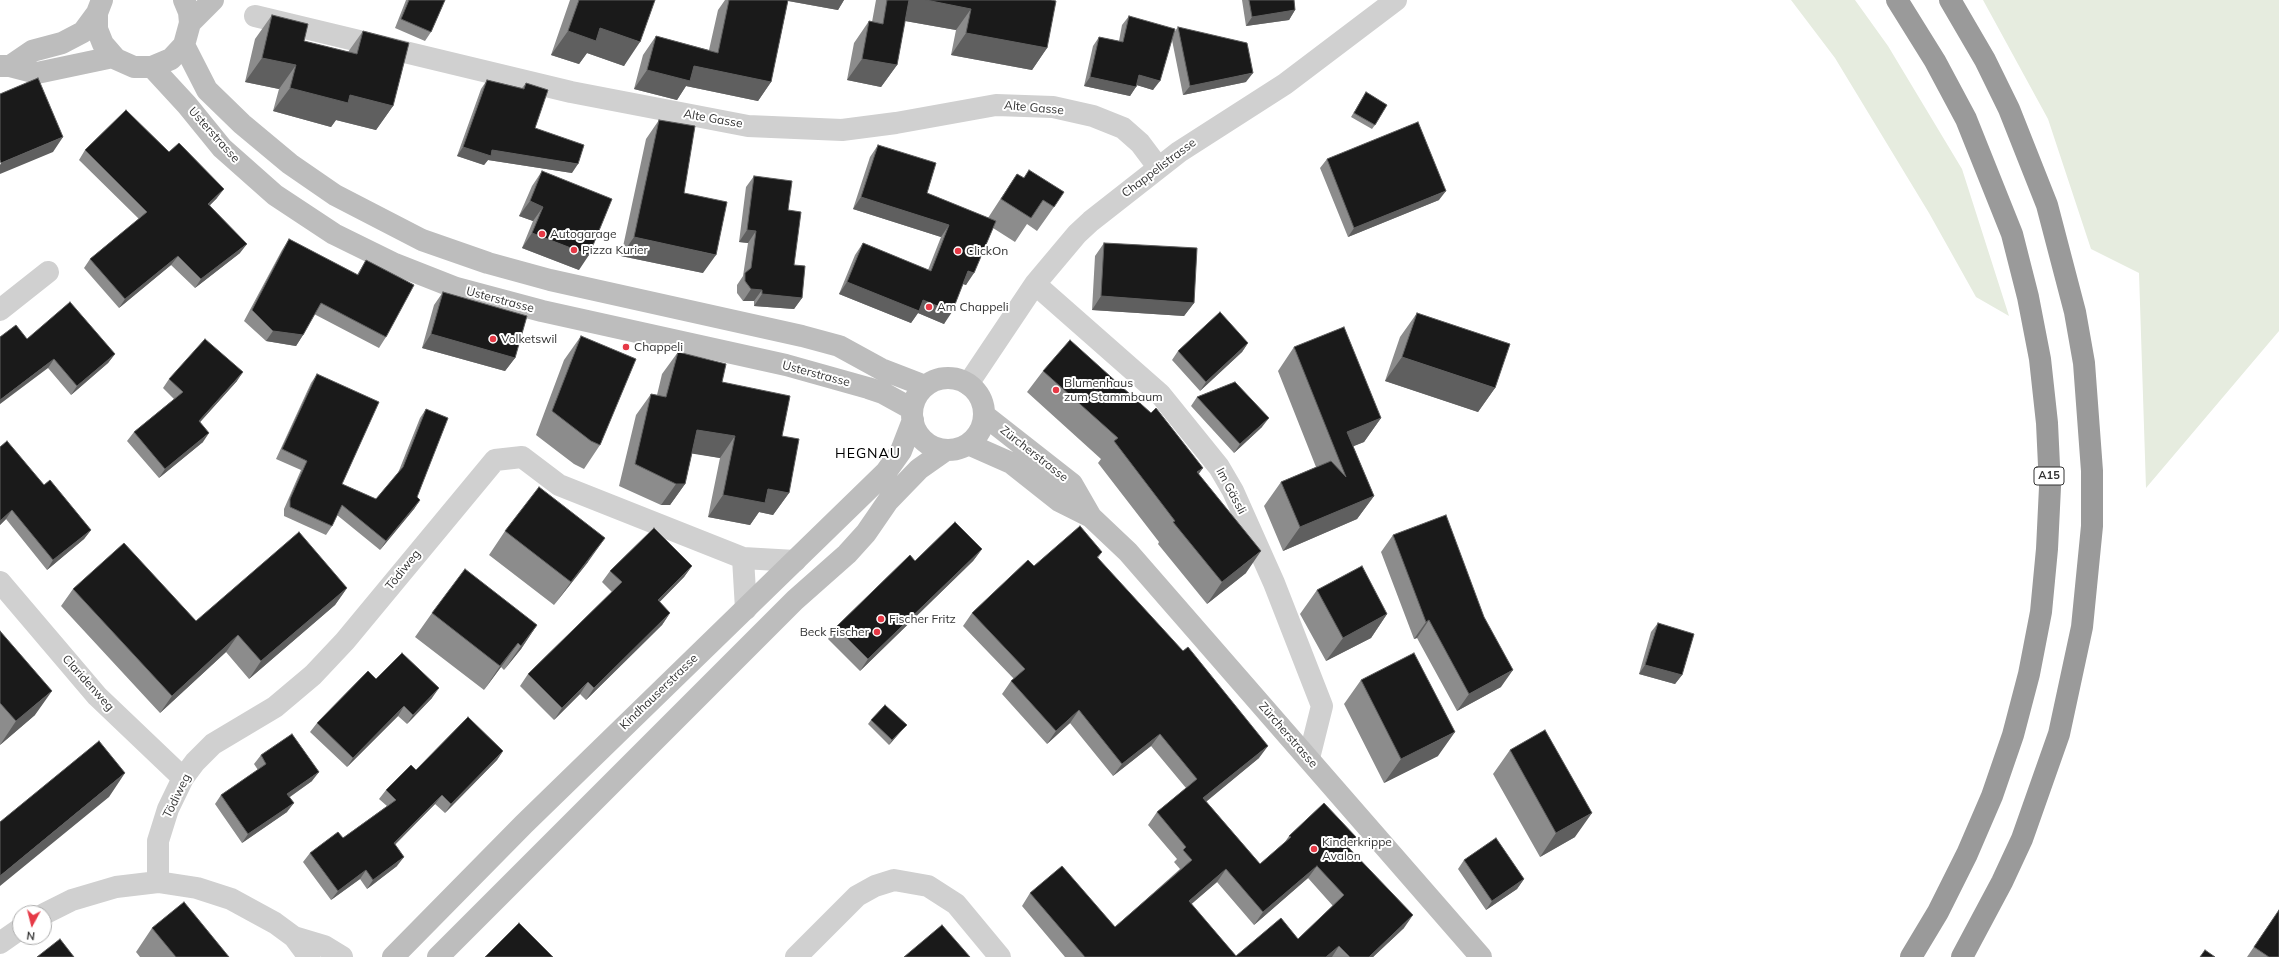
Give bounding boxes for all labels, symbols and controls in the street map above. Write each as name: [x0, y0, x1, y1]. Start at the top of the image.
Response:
street label: Alte Gasse: [1004, 98, 1064, 118]
street label: Usterstrasse: [185, 104, 243, 166]
street label: Alte Gasse: [682, 107, 744, 131]
street label: Chappelistrasse: [1119, 135, 1199, 201]
place label: Autogarage: [550, 227, 616, 241]
marker: Autogarage: [537, 229, 547, 239]
place label: Pizza Kurier: [582, 243, 648, 257]
place label: ClickOn: [966, 244, 1008, 258]
marker: Pizza Kurier: [569, 245, 579, 255]
marker: ClickOn: [953, 246, 963, 256]
street label: Usterstrasse: [465, 284, 535, 316]
place label: Am Chappeli: [937, 300, 1009, 314]
marker: Am Chappeli: [924, 302, 934, 312]
place label: Volketswil: [501, 332, 557, 346]
marker: Volketswil: [488, 334, 498, 344]
place label: Chappeli: [634, 340, 683, 354]
marker: Chappeli: [621, 342, 631, 352]
street label: Usterstrasse: [781, 358, 851, 390]
place label: Blumenhaus zum Stammbaum: [1064, 376, 1163, 404]
marker: Blumenhaus zum Stammbaum: [1051, 385, 1061, 395]
street label: Zürcherstrasse: [997, 423, 1071, 485]
district label: HEGNAU: [835, 446, 901, 462]
street label: Im Gässli: [1213, 465, 1249, 517]
road number: A15: [2034, 467, 2064, 485]
street label: Tödiweg: [383, 547, 423, 593]
place label: Fischer Fritz: [889, 612, 956, 626]
marker: Fischer Fritz: [876, 614, 886, 624]
place label: Beck Fischer: [800, 625, 869, 639]
marker: Beck Fischer: [872, 627, 882, 637]
street label: Kindhauserstrasse: [617, 651, 701, 733]
street label: Claridenweg: [59, 652, 117, 714]
street label: Zürcherstrasse: [1256, 699, 1320, 771]
street label: Tödiweg: [160, 772, 194, 820]
place label: Kinderkrippe Avalon: [1322, 835, 1392, 863]
marker: Kinderkrippe Avalon: [1309, 844, 1319, 854]
north arrow: [12, 905, 52, 945]
text: N: [26, 928, 36, 943]

